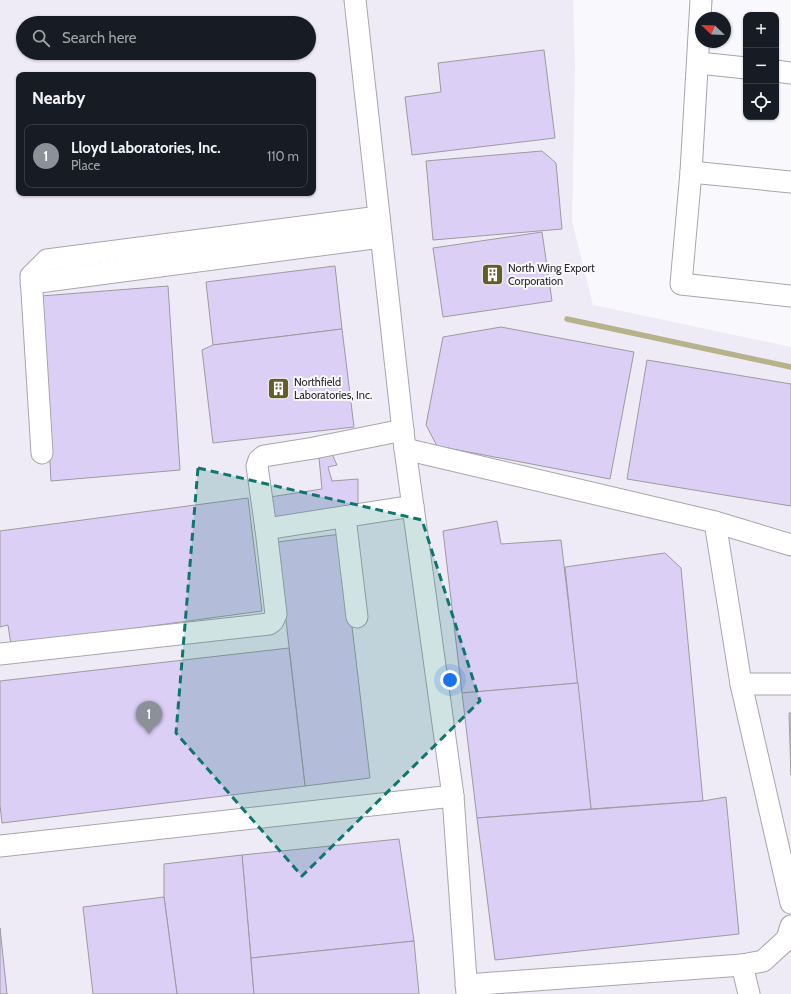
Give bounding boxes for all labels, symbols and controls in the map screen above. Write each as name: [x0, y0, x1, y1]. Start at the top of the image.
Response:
north arrow: [695, 12, 731, 48]
map controls: [743, 12, 779, 120]
button: +: [743, 12, 779, 48]
search box: [16, 16, 316, 60]
icon: search: [30, 27, 52, 49]
text: Search here: [62, 29, 137, 47]
button: −: [743, 48, 779, 84]
button: locate: [743, 84, 779, 120]
text: Nearby: [32, 88, 85, 108]
text: Lloyd Laboratories, Inc.: [71, 139, 221, 157]
text: 1: [44, 148, 48, 164]
text: 110 m: [267, 148, 299, 164]
text: Place: [71, 157, 100, 173]
building icon: North Wing Export Corporation: [479, 261, 505, 287]
place label: North Wing Export Corporation: [508, 261, 595, 288]
building icon: Northfield Laboratories, Inc.: [265, 375, 291, 401]
place label: Northfield Laboratories, Inc.: [294, 375, 372, 402]
your location: [440, 670, 460, 690]
pin: 1: [136, 701, 162, 734]

